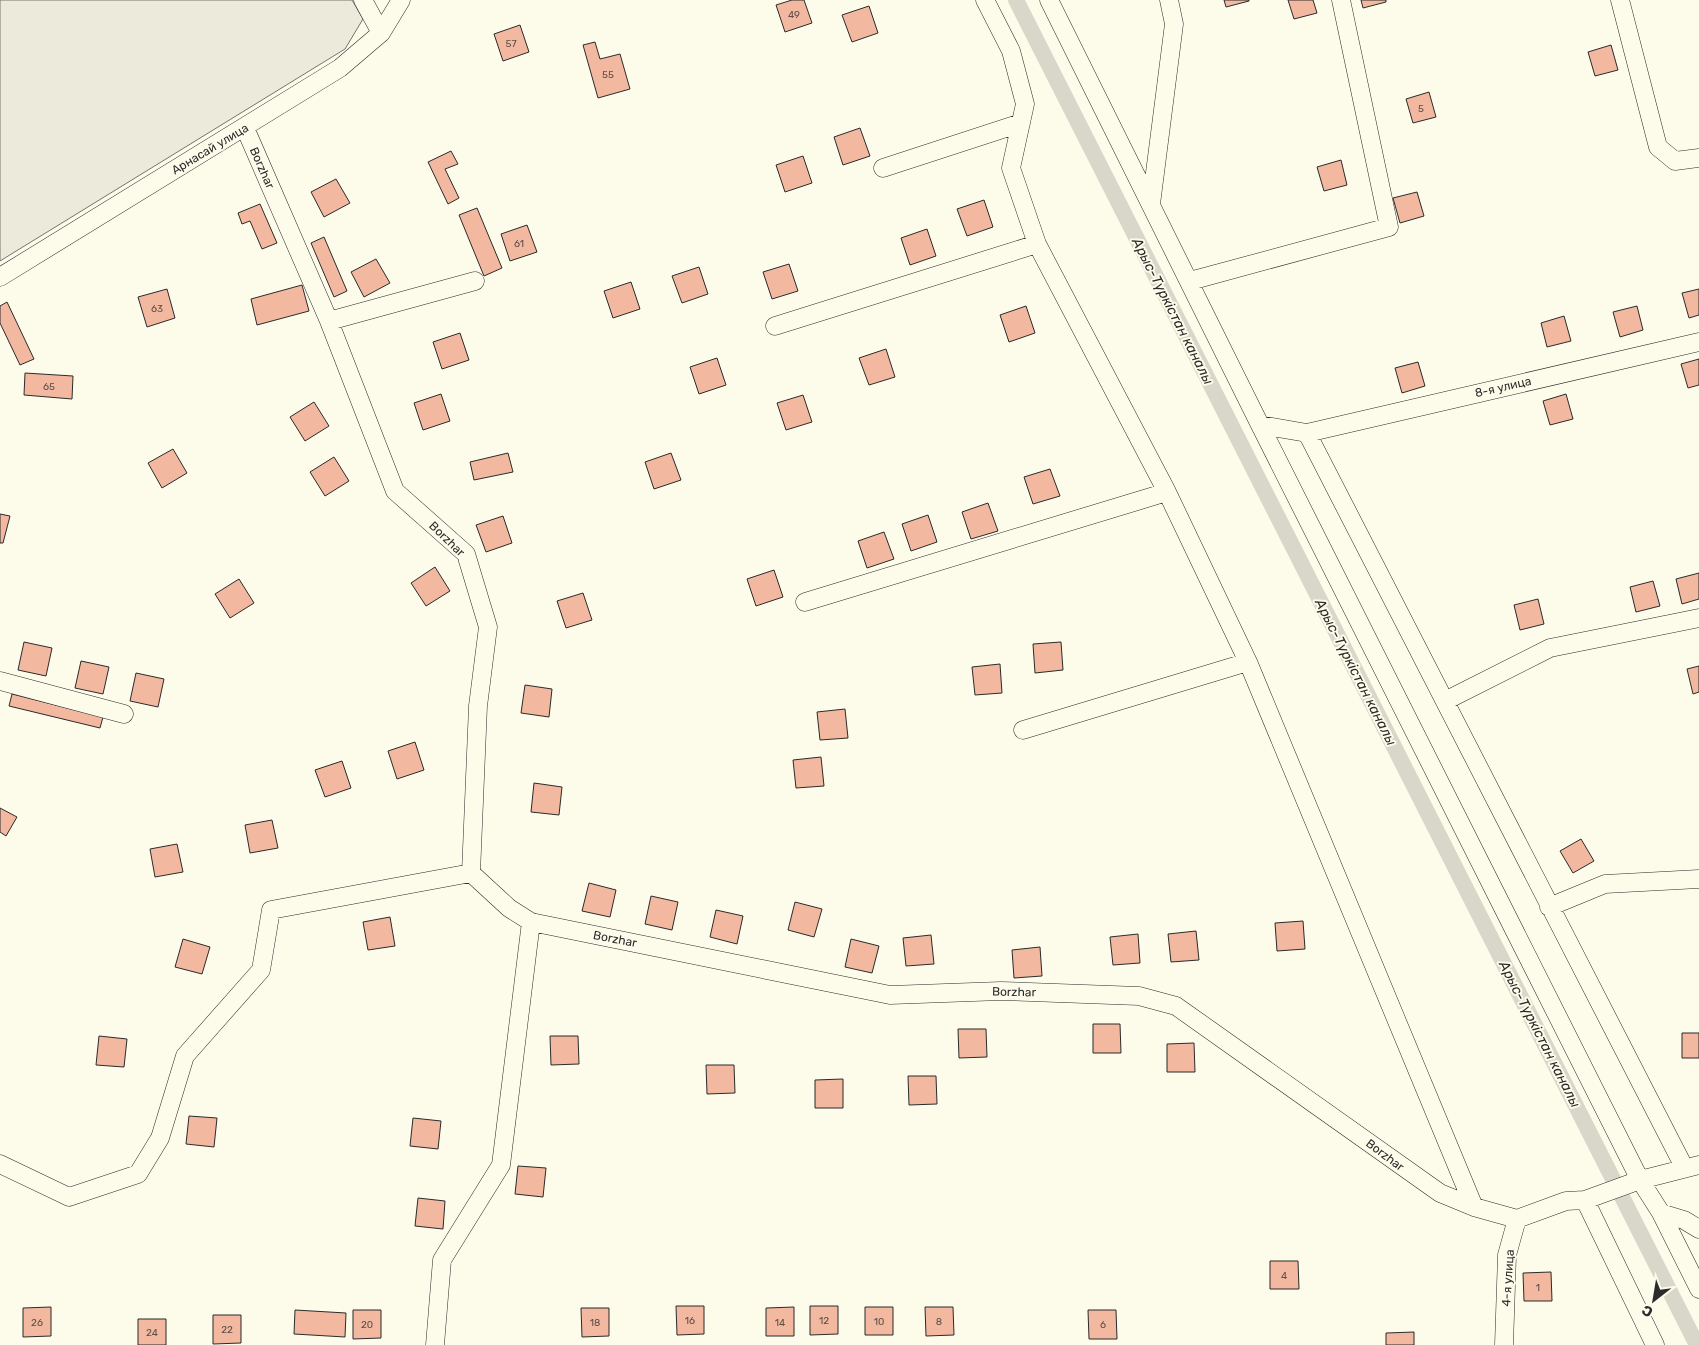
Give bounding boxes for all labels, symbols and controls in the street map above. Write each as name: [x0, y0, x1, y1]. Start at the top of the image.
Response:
house number: 49: [788, 9, 800, 21]
house number: 57: [505, 38, 517, 50]
house number: 55: [602, 69, 614, 81]
house number: 5: [1418, 103, 1424, 115]
street label: Арнасай улица: [169, 121, 251, 177]
street label: Borzhar: [247, 145, 278, 191]
water label: Арыс-Түркістан каналы: [1128, 234, 1217, 387]
house number: 61: [514, 238, 524, 250]
house number: 63: [151, 303, 163, 315]
street label: 8-я улица: [1473, 374, 1533, 400]
house number: 65: [43, 381, 55, 393]
street label: Borzhar: [426, 519, 468, 560]
water label: Арыс-Түркістан каналы: [1311, 595, 1400, 748]
street label: Borzhar: [592, 928, 638, 950]
water label: Арыс-Түркістан каналы: [1495, 957, 1584, 1110]
street label: Borzhar: [992, 985, 1037, 999]
street label: Borzhar: [1363, 1136, 1407, 1174]
street label: 4-я улица: [1499, 1249, 1517, 1307]
house number: 4: [1281, 1270, 1287, 1282]
north arrow: [1629, 1275, 1679, 1325]
house number: 1: [1536, 1282, 1540, 1294]
text: С: [1639, 1301, 1656, 1321]
house number: 16: [685, 1315, 695, 1327]
house number: 12: [819, 1315, 829, 1327]
house number: 10: [874, 1316, 884, 1328]
house number: 8: [936, 1316, 942, 1328]
house number: 26: [31, 1317, 43, 1329]
house number: 18: [590, 1317, 600, 1329]
house number: 14: [775, 1317, 785, 1329]
house number: 20: [361, 1319, 373, 1331]
house number: 6: [1100, 1319, 1106, 1331]
house number: 22: [221, 1324, 233, 1336]
house number: 24: [146, 1327, 158, 1339]

